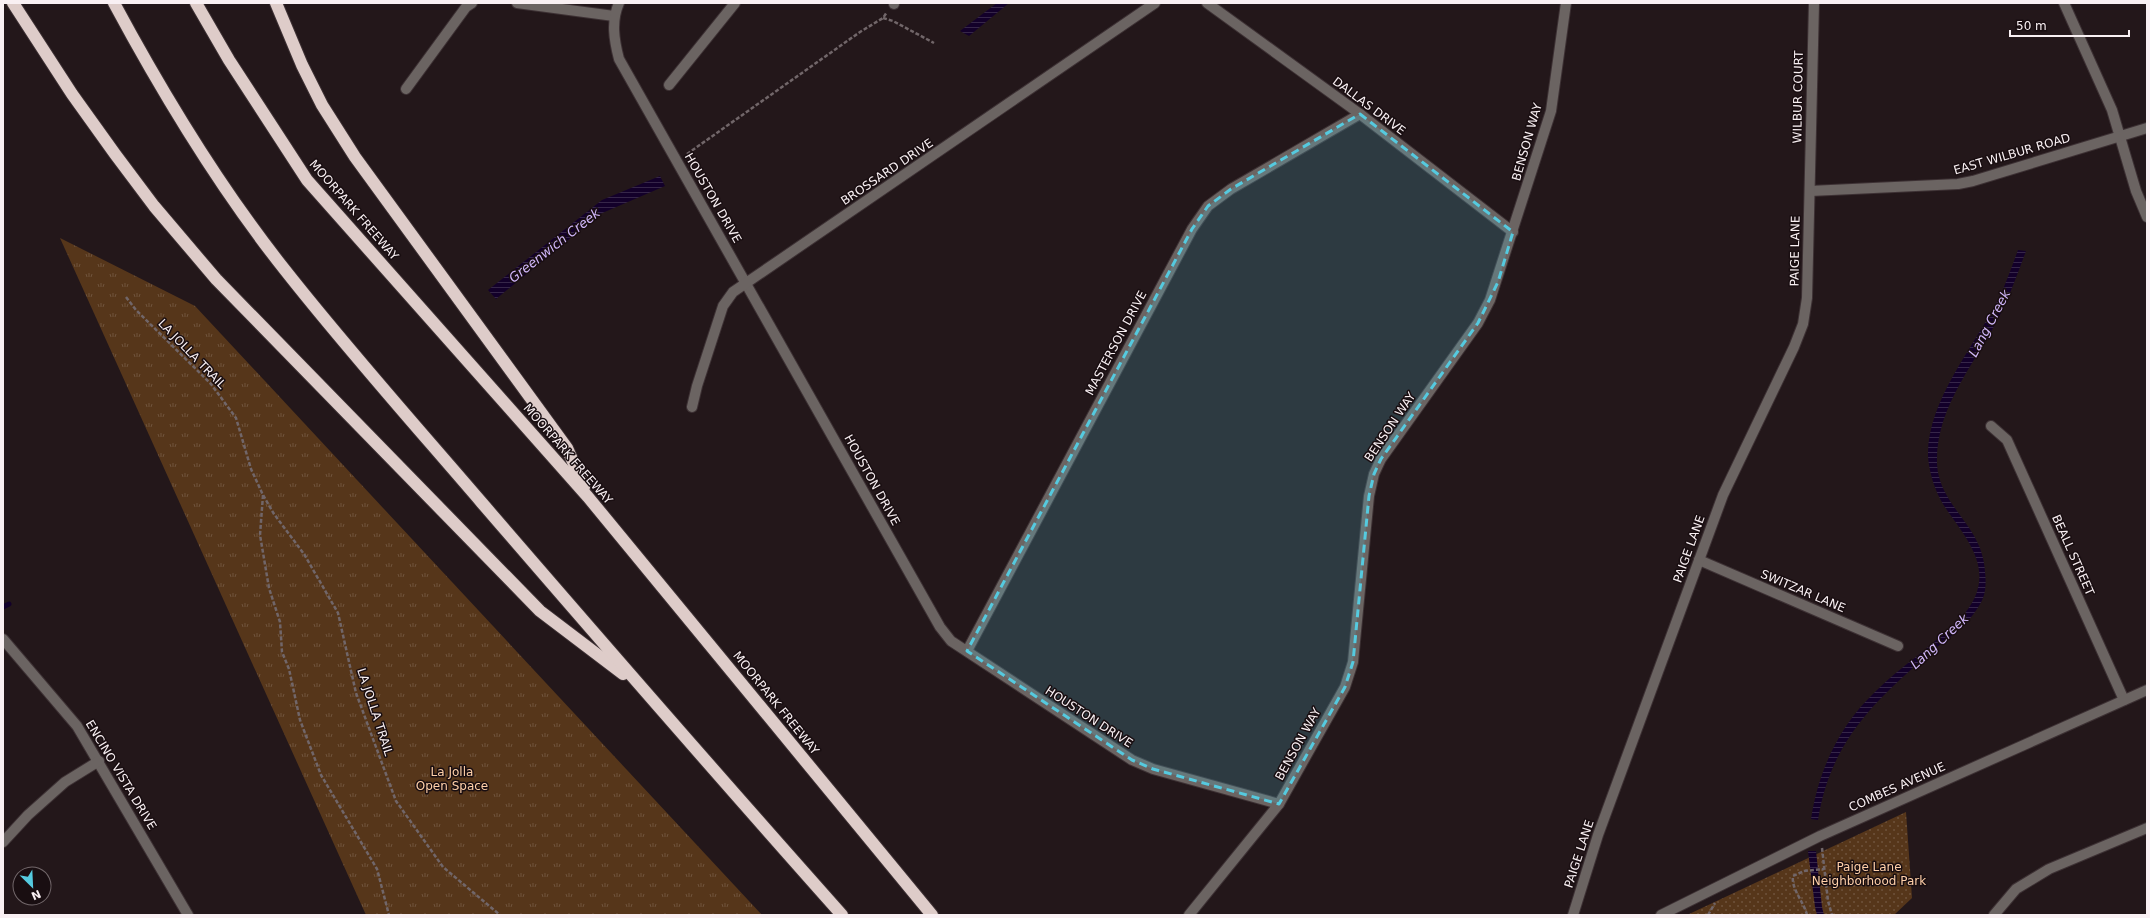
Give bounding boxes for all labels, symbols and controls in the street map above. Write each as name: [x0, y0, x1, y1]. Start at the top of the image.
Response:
scale bar: [2010, 12, 2129, 38]
text: 50 m: [2016, 19, 2047, 33]
street label: WILBUR COURT: [1790, 50, 1806, 143]
street label: DALLAS DRIVE: [1330, 74, 1408, 138]
street label: BENSON WAY: [1509, 101, 1545, 183]
street label: EAST WILBUR ROAD: [1952, 131, 2072, 177]
street label: BROSSARD DRIVE: [838, 136, 936, 208]
street label: HOUSTON DRIVE: [682, 151, 744, 245]
street label: MOORPARK FREEWAY: [307, 157, 402, 264]
water label: Greenwich Creek: [506, 205, 603, 286]
street label: PAIGE LANE: [1787, 216, 1803, 286]
water label: Lang Creek: [1966, 287, 2014, 359]
street label: MASTERSON DRIVE: [1083, 288, 1149, 398]
street label: LA JOLLA TRAIL: [155, 316, 229, 392]
street label: BENSON WAY: [1362, 389, 1419, 464]
street label: MOORPARK FREEWAY: [521, 401, 616, 508]
street label: HOUSTON DRIVE: [841, 432, 903, 528]
street label: BEALL STREET: [2049, 512, 2097, 598]
street label: PAIGE LANE: [1670, 513, 1708, 585]
street label: SWITZAR LANE: [1759, 567, 1847, 615]
water label: Lang Creek: [1907, 610, 1972, 672]
street label: MOORPARK FREEWAY: [730, 649, 822, 758]
street label: LA JOLLA TRAIL: [354, 666, 396, 758]
street label: HOUSTON DRIVE: [1043, 684, 1135, 750]
street label: BENSON WAY: [1272, 705, 1324, 783]
street label: ENCINO VISTA DRIVE: [83, 718, 159, 832]
street label: COMBES AVENUE: [1847, 759, 1947, 815]
park label: La Jolla Open Space: [416, 765, 488, 793]
street label: PAIGE LANE: [1561, 818, 1597, 890]
park label: Paige Lane Neighborhood Park: [1812, 860, 1926, 888]
north arrow: [12, 866, 52, 906]
text: N: [29, 887, 43, 902]

